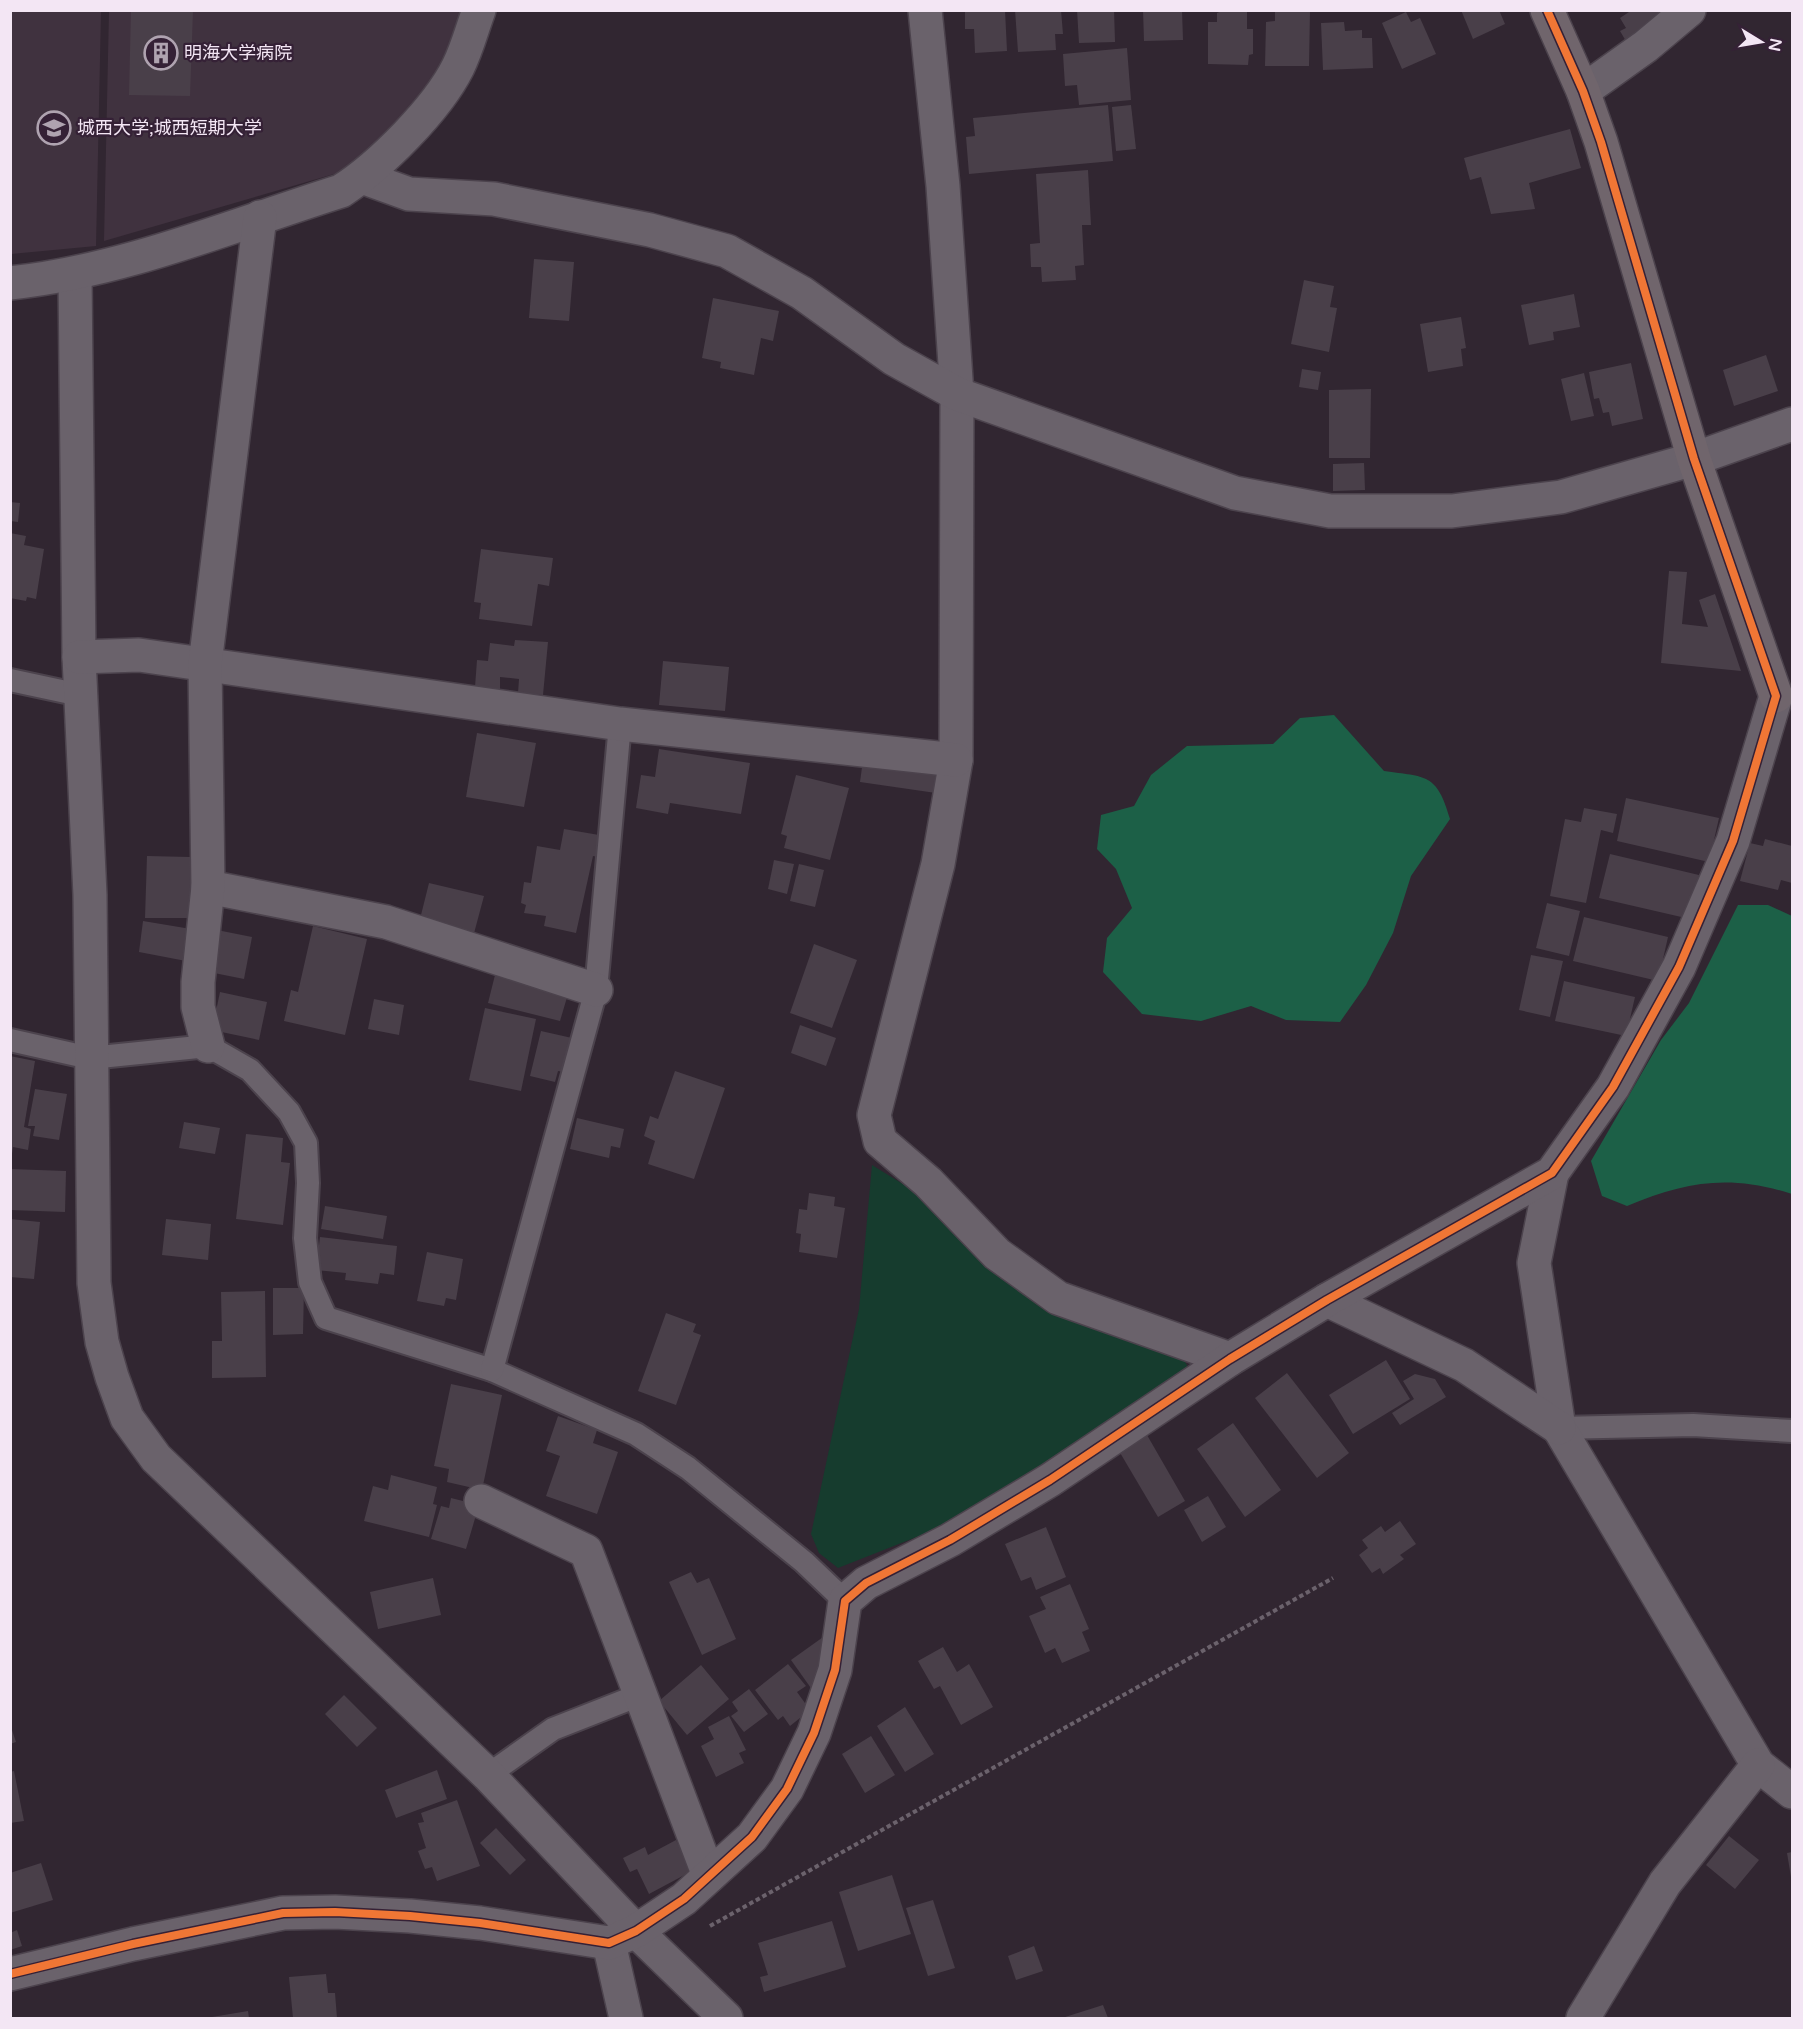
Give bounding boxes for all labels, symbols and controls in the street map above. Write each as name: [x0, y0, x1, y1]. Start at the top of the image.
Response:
north arrow: [1731, 12, 1791, 72]
building icon: 明海大学病院: [143, 35, 179, 71]
text: N: [1764, 36, 1786, 53]
place label: 明海大学病院: [184, 42, 292, 64]
school or university icon: 城西大学;城西短期大学: [36, 110, 72, 146]
place label: 城西大学;城西短期大学: [77, 117, 262, 139]

